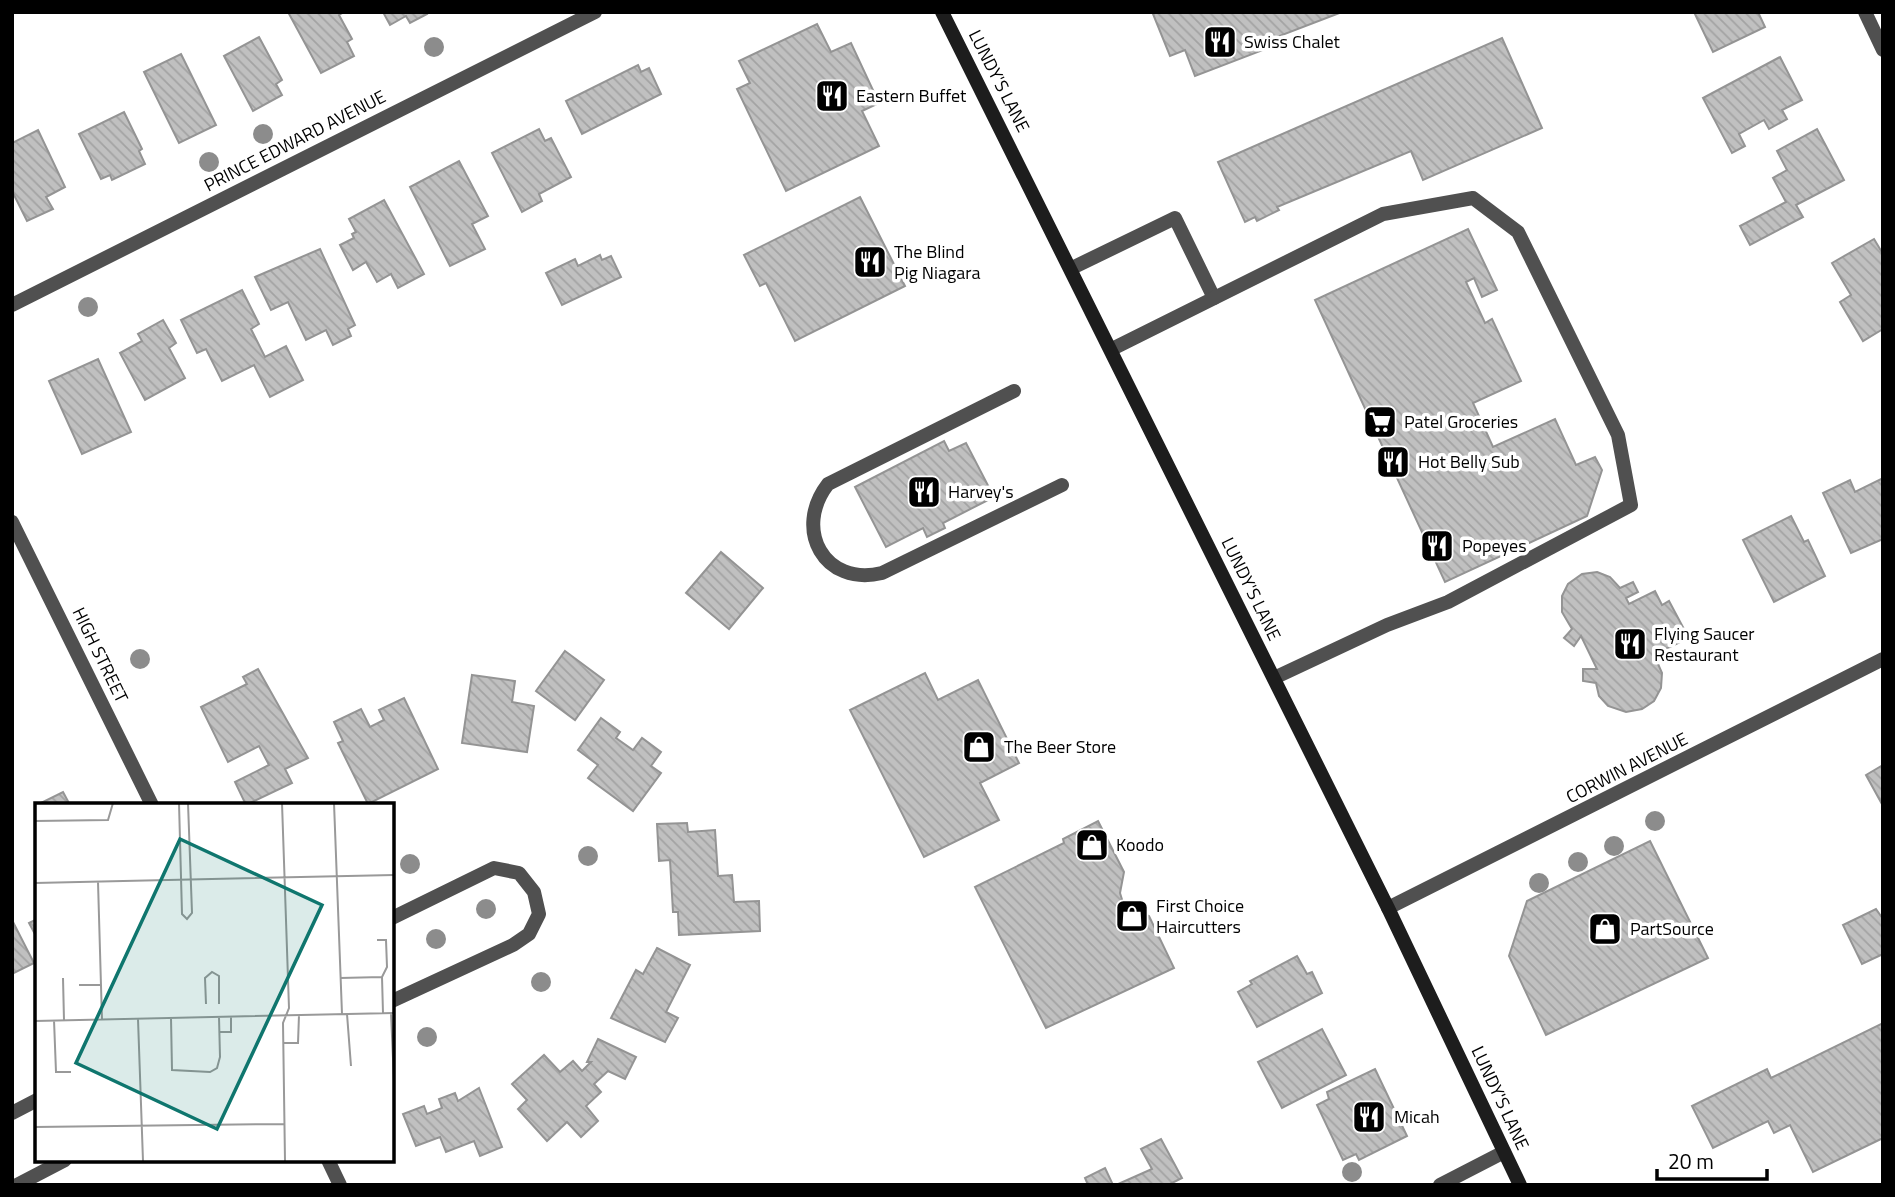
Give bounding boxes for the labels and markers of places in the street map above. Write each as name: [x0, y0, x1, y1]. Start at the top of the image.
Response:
restaurant icon: Swiss Chalet: [1201, 23, 1239, 61]
place label: Swiss Chalet: [1244, 28, 1341, 55]
restaurant icon: Eastern Buffet: [813, 77, 851, 115]
place label: Eastern Buffet: [856, 82, 967, 109]
place label: The Blind Pig Niagara: [894, 238, 980, 286]
restaurant icon: The Blind Pig Niagara: [851, 243, 889, 281]
supermarket icon: Patel Groceries: [1361, 403, 1399, 441]
place label: Patel Groceries: [1404, 408, 1518, 435]
restaurant icon: Hot Belly Sub: [1374, 443, 1412, 481]
place label: Hot Belly Sub: [1418, 448, 1520, 475]
restaurant icon: Harvey's: [905, 473, 943, 511]
place label: Harvey's: [948, 478, 1014, 505]
restaurant icon: Popeyes: [1418, 527, 1456, 565]
place label: Popeyes: [1462, 532, 1527, 559]
place label: Flying Saucer Restaurant: [1654, 620, 1755, 668]
restaurant icon: Flying Saucer Restaurant: [1611, 625, 1649, 663]
shop icon: The Beer Store: [960, 728, 998, 766]
place label: The Beer Store: [1004, 733, 1116, 760]
shop icon: Koodo: [1073, 826, 1111, 864]
place label: Koodo: [1116, 831, 1164, 858]
place label: First Choice Haircutters: [1156, 892, 1244, 940]
shop icon: First Choice Haircutters: [1113, 897, 1151, 935]
shop icon: PartSource: [1586, 910, 1624, 948]
place label: PartSource: [1630, 915, 1714, 942]
restaurant icon: Micah: [1350, 1098, 1388, 1136]
place label: Micah: [1394, 1103, 1440, 1130]

